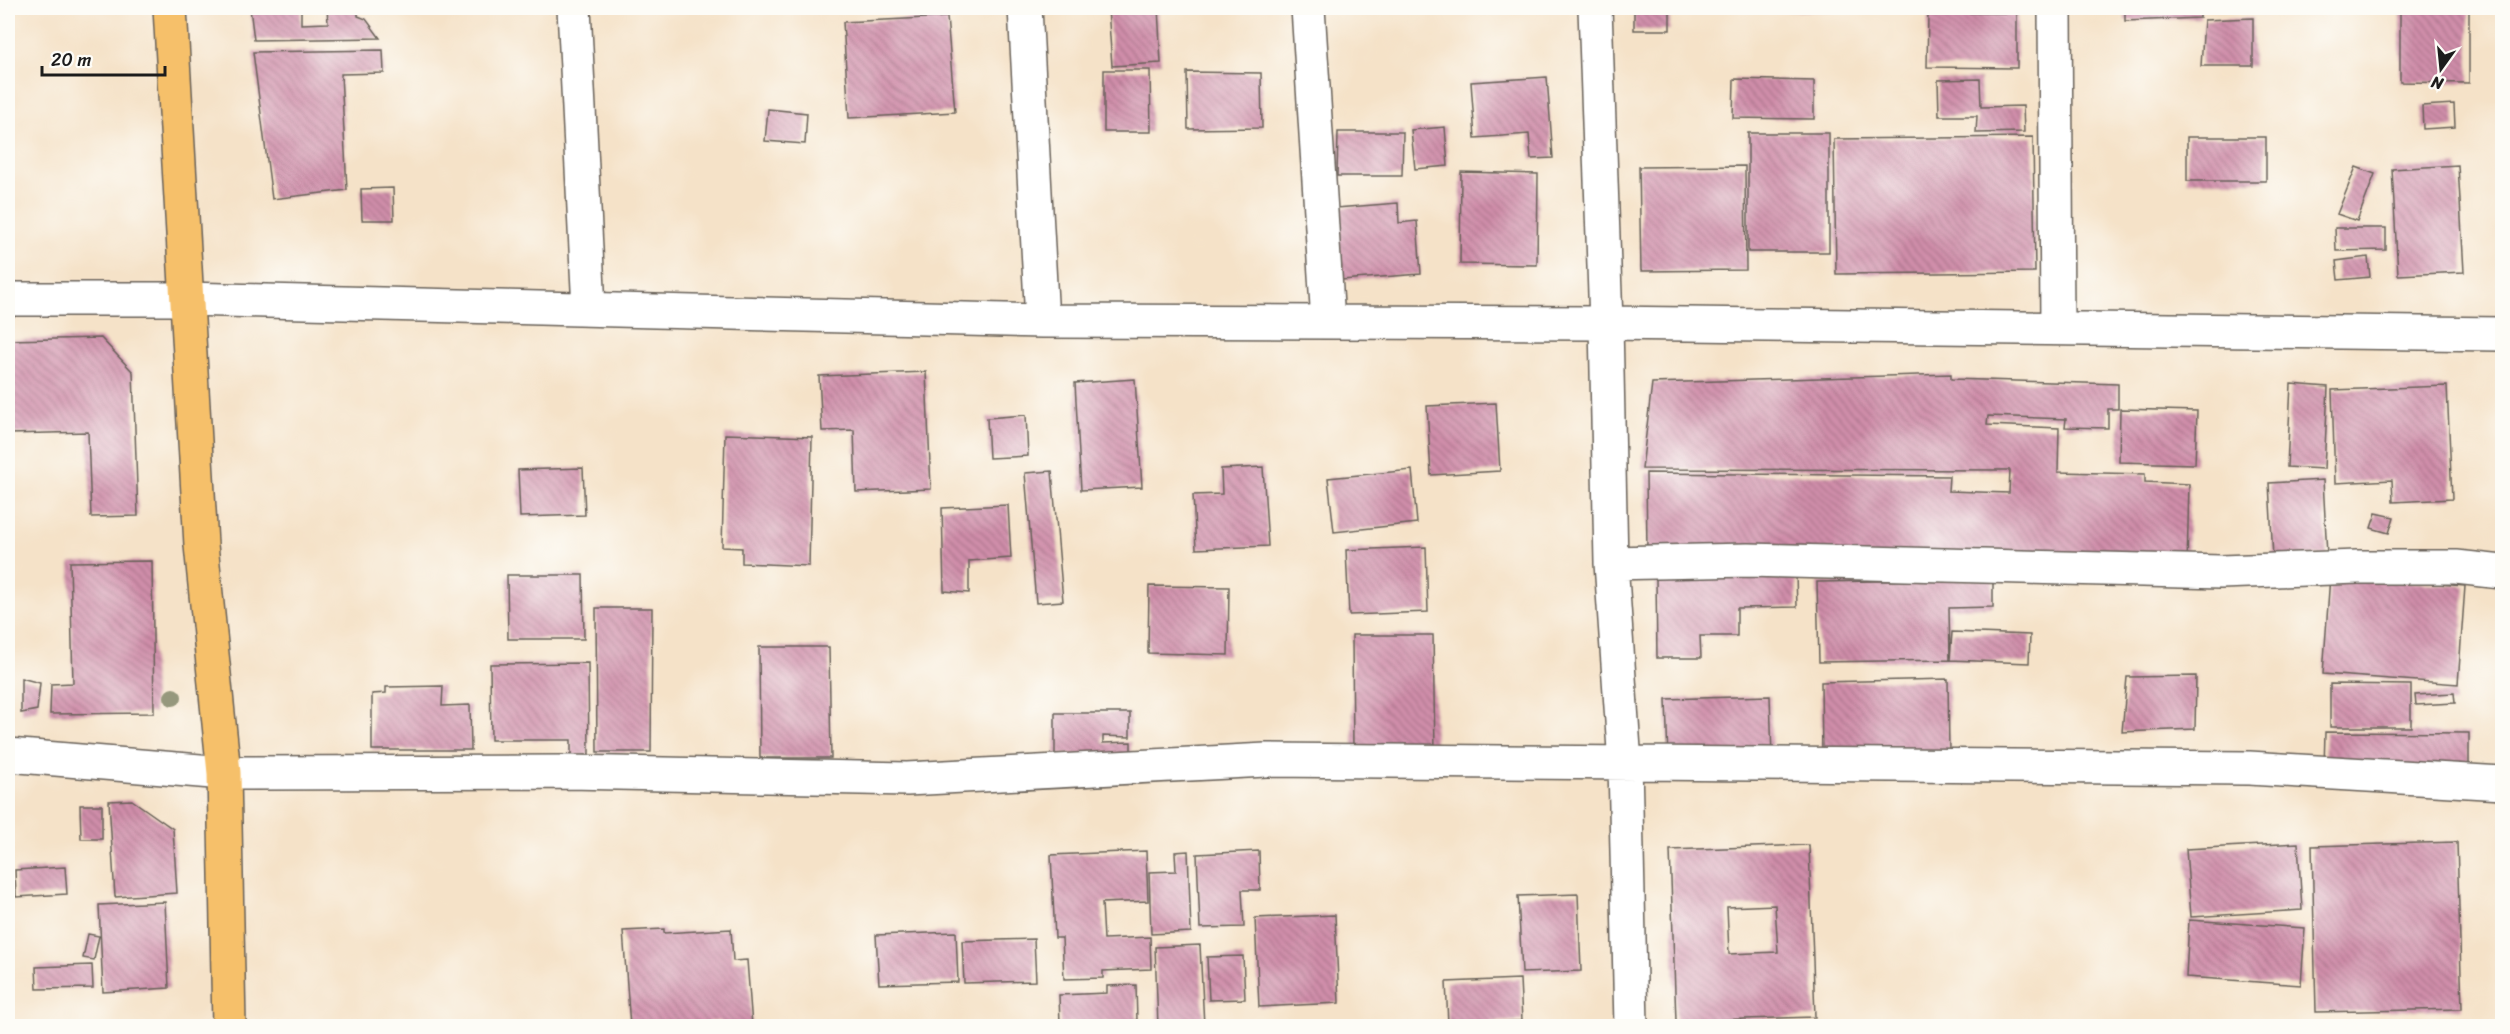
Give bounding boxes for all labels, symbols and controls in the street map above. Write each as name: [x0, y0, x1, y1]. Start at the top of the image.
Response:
scale bar: [42, 39, 165, 77]
north arrow: [2411, 39, 2471, 99]
text: 20 m: [51, 44, 91, 76]
text: N: [2427, 67, 2447, 99]

